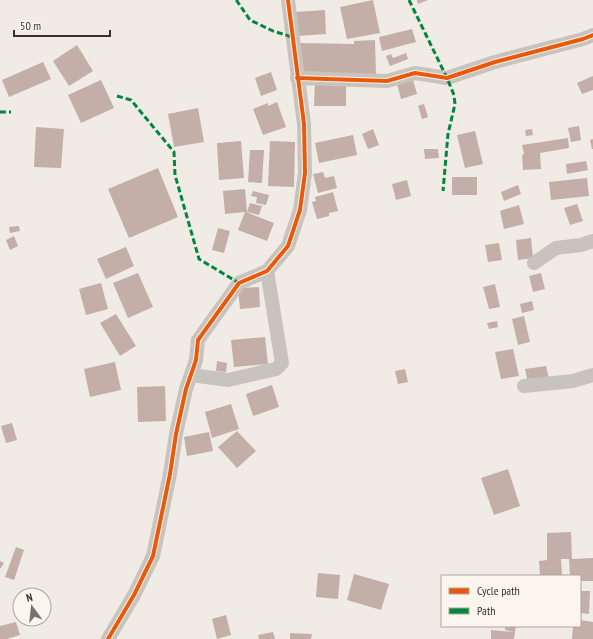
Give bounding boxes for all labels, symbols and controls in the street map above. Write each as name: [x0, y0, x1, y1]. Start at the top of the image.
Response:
scale bar: [14, 12, 110, 38]
text: 50 m: [20, 18, 41, 33]
legend: [441, 575, 581, 627]
text: Cycle path: [477, 583, 520, 598]
north arrow: [12, 587, 52, 627]
text: N: [25, 590, 34, 605]
text: Path: [477, 603, 495, 618]

